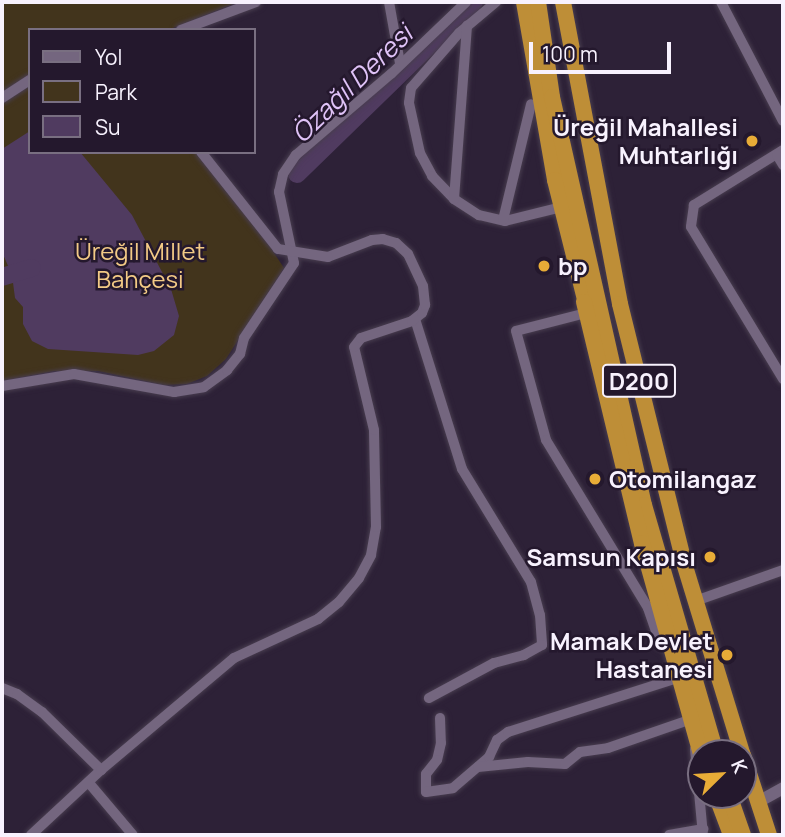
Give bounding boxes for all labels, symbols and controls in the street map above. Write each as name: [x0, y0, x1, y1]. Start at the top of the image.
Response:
water label: Özağıl Deresi: [285, 19, 419, 149]
legend: [28, 28, 256, 154]
scale bar: [533, 28, 675, 72]
text: 100 m: [542, 40, 598, 68]
text: Yol: [95, 43, 122, 71]
text: Park: [95, 78, 137, 106]
text: Su: [95, 113, 120, 141]
place label: Üreğil Mahallesi Muhtarlığı: [553, 113, 738, 169]
marker: Üreğil Mahallesi Muhtarlığı: [744, 133, 760, 149]
park label: Üreğil Millet Bahçesi: [75, 237, 205, 293]
place label: bp: [558, 252, 588, 280]
marker: bp: [536, 258, 552, 274]
road number: D200: [600, 362, 678, 400]
place label: Otomilangaz: [609, 465, 757, 493]
marker: Otomilangaz: [587, 471, 603, 487]
place label: Samsun Kapısı: [526, 543, 696, 571]
marker: Samsun Kapısı: [702, 549, 718, 565]
place label: Mamak Devlet Hastanesi: [550, 627, 713, 683]
marker: Mamak Devlet Hastanesi: [719, 647, 735, 663]
north arrow: [687, 739, 757, 809]
text: K: [725, 755, 754, 777]

